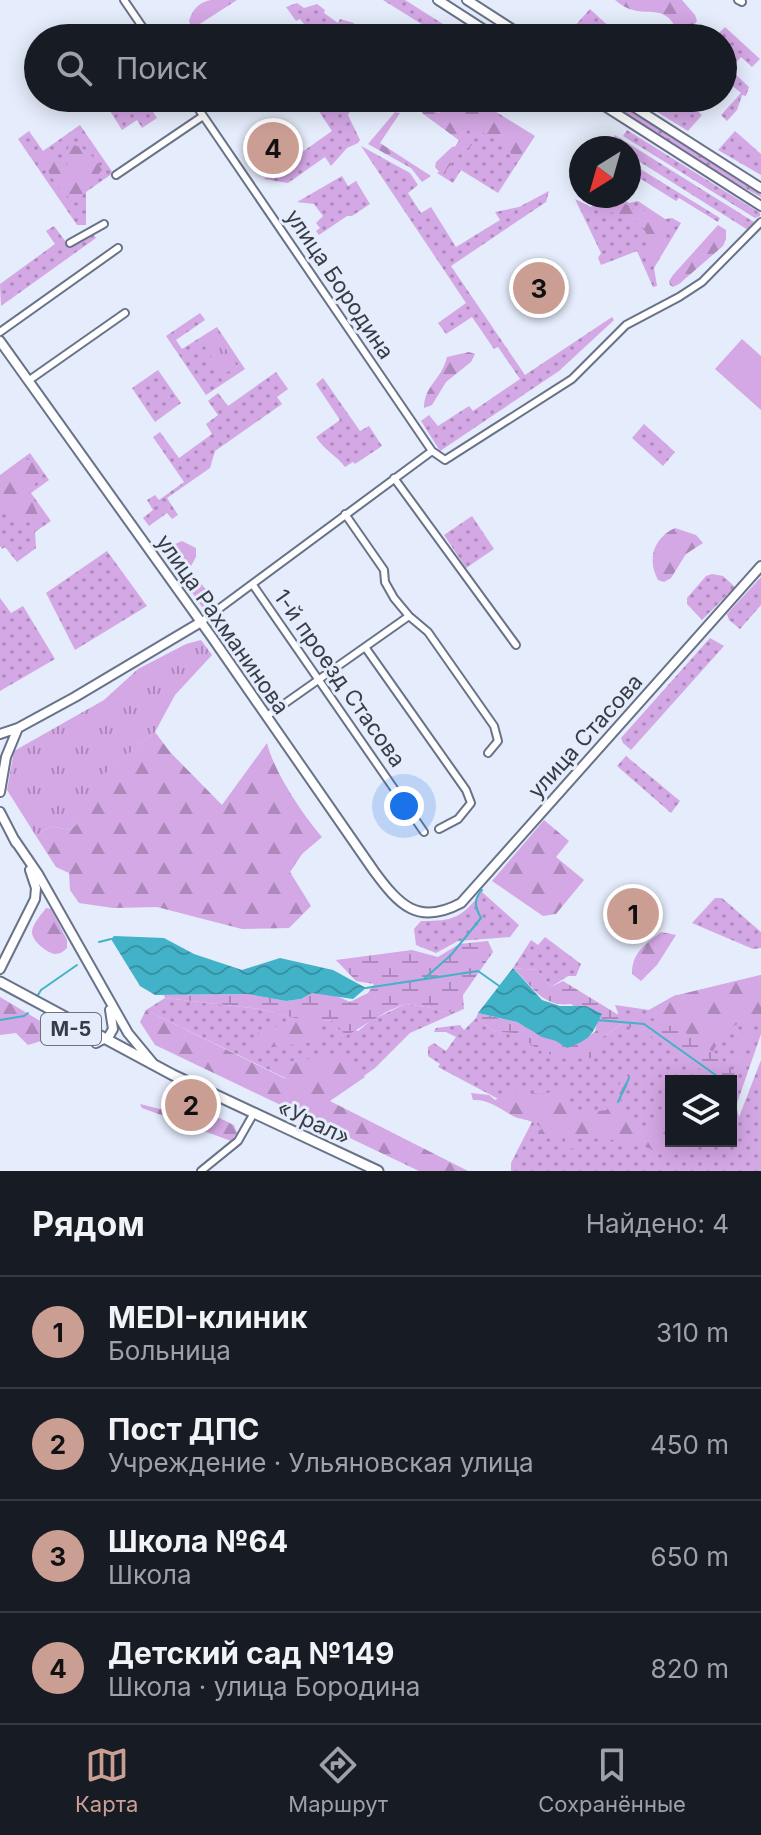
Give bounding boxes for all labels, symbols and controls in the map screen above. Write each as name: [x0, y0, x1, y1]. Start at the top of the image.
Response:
search box: [24, 24, 737, 112]
icon: search: [52, 46, 96, 90]
text: Поиск: [116, 50, 207, 86]
pin: 4: [247, 118, 299, 178]
north arrow: [569, 136, 641, 208]
street label: улица Бородина: [280, 204, 400, 364]
pin: 3: [513, 258, 565, 318]
street label: улица Рахманинова: [151, 529, 295, 719]
street label: 1-й проезд Стасова: [269, 584, 411, 772]
street label: улица Стасова: [523, 669, 647, 803]
your location: [384, 786, 424, 826]
pin: 1: [607, 884, 659, 944]
road number: М-5: [41, 1013, 101, 1045]
pin: 2: [165, 1075, 217, 1135]
map controls: [665, 1075, 737, 1147]
button: layers: [665, 1075, 737, 1147]
street label: «Урал»: [273, 1094, 355, 1150]
text: Рядом: [32, 1203, 145, 1244]
text: Найдено: 4: [586, 1208, 729, 1239]
text: MEDI-клиник: [108, 1299, 307, 1335]
text: 1: [52, 1317, 64, 1348]
text: 310 m: [656, 1317, 729, 1348]
text: Больница: [108, 1335, 231, 1366]
text: Пост ДПС: [108, 1411, 260, 1447]
text: 2: [50, 1429, 66, 1460]
text: 450 m: [650, 1429, 729, 1460]
text: Учреждение · Ульяновская улица: [108, 1447, 534, 1478]
text: Школа №64: [108, 1523, 288, 1559]
text: 3: [50, 1541, 66, 1572]
text: 650 m: [651, 1541, 729, 1572]
text: Школа: [108, 1559, 192, 1590]
text: Детский сад №149: [108, 1635, 394, 1671]
text: 4: [49, 1653, 67, 1684]
text: 820 m: [651, 1653, 729, 1684]
text: Школа · улица Бородина: [108, 1671, 420, 1702]
tab: Карта: [75, 1743, 138, 1817]
tab: Маршрут: [288, 1743, 388, 1817]
tab: Сохранённые: [538, 1743, 686, 1817]

